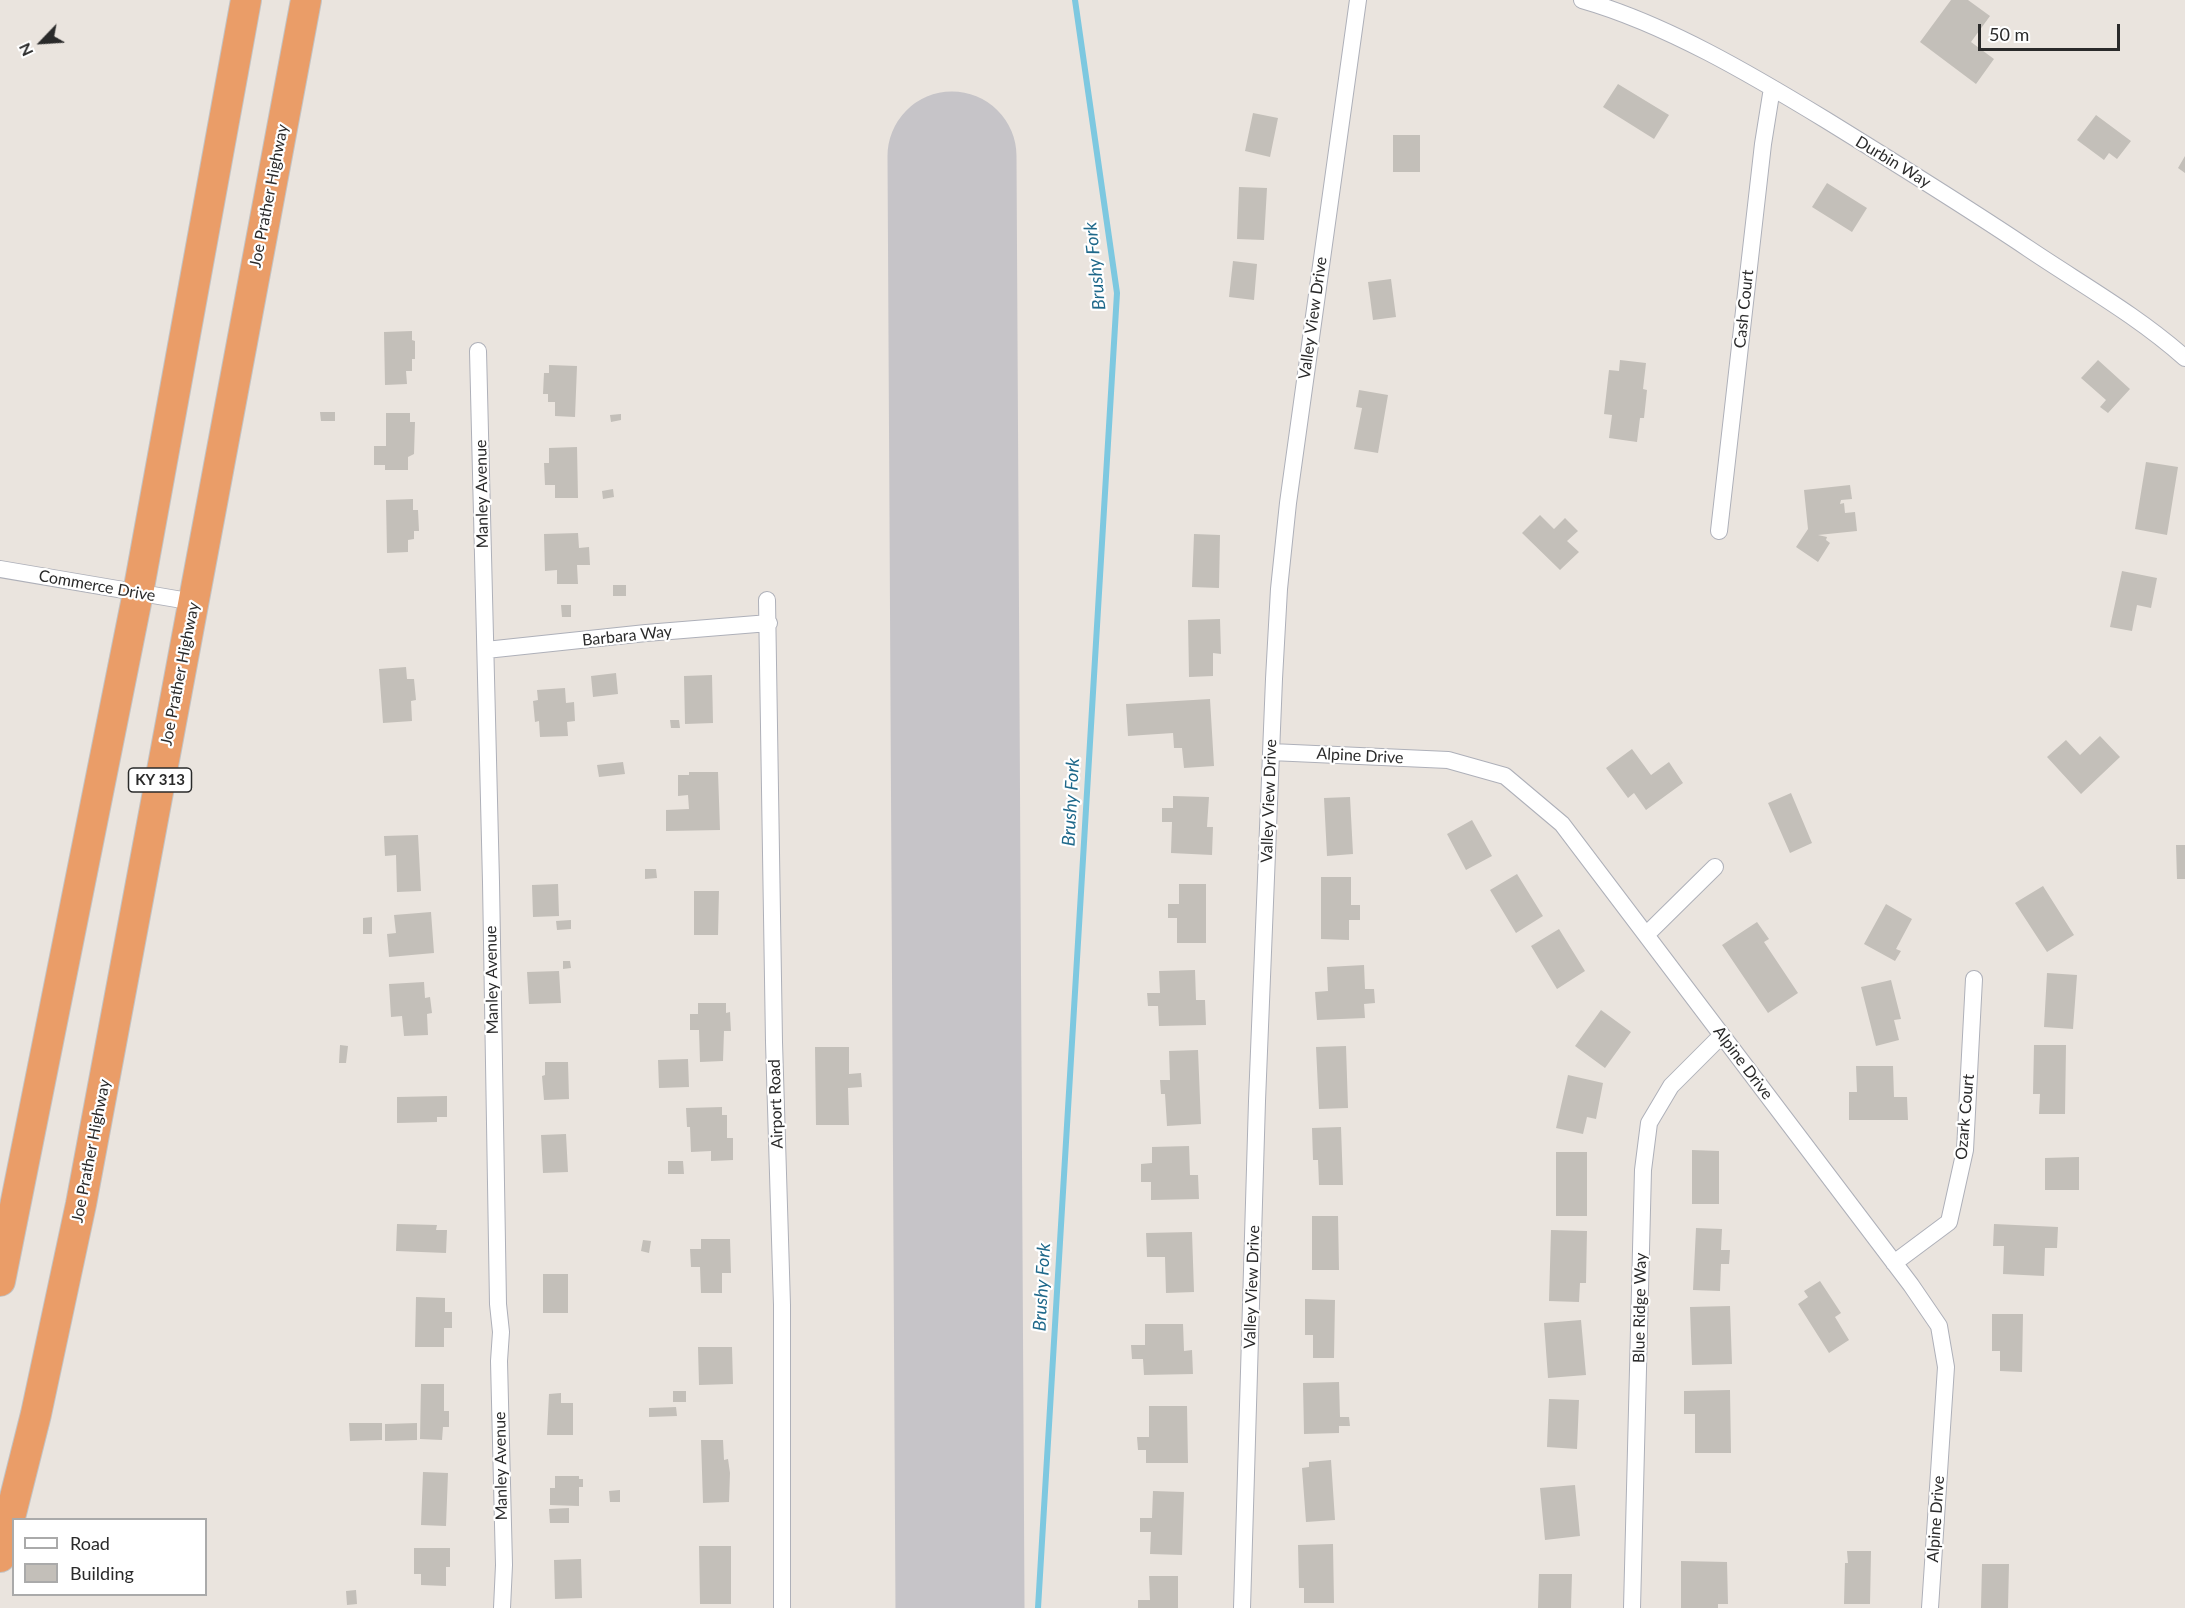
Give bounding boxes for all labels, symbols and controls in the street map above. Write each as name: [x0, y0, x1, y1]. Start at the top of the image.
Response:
north arrow: [12, 12, 72, 72]
scale bar: [1981, 12, 2124, 50]
text: 50 m: [1989, 23, 2029, 45]
text: N: [14, 40, 36, 59]
street label: Joe Prather Highway: [246, 123, 292, 269]
street label: Durbin Way: [1852, 132, 1934, 192]
water label: Brushy Fork: [1080, 221, 1110, 311]
street label: Valley View Drive: [1295, 255, 1331, 381]
street label: Cash Court: [1730, 269, 1758, 349]
street label: Manley Avenue: [471, 439, 493, 549]
street label: Commerce Drive: [37, 566, 157, 606]
street label: Joe Prather Highway: [157, 601, 203, 747]
street label: Barbara Way: [581, 622, 673, 650]
street label: Valley View Drive: [1257, 739, 1281, 863]
street label: Alpine Drive: [1316, 744, 1404, 768]
water label: Brushy Fork: [1058, 757, 1084, 847]
road number: KY 313: [128, 768, 192, 792]
street label: Manley Avenue: [481, 925, 503, 1035]
street label: Alpine Drive: [1709, 1022, 1777, 1104]
street label: Airport Road: [765, 1059, 787, 1149]
street label: Ozark Court: [1952, 1073, 1978, 1161]
street label: Joe Prather Highway: [68, 1078, 114, 1224]
street label: Valley View Drive: [1240, 1225, 1264, 1349]
water label: Brushy Fork: [1029, 1242, 1055, 1332]
street label: Blue Ridge Way: [1629, 1253, 1651, 1363]
street label: Manley Avenue: [490, 1411, 512, 1521]
street label: Alpine Drive: [1923, 1475, 1949, 1563]
legend: [12, 1518, 207, 1596]
text: Road: [70, 1532, 110, 1554]
text: Building: [70, 1562, 134, 1584]

